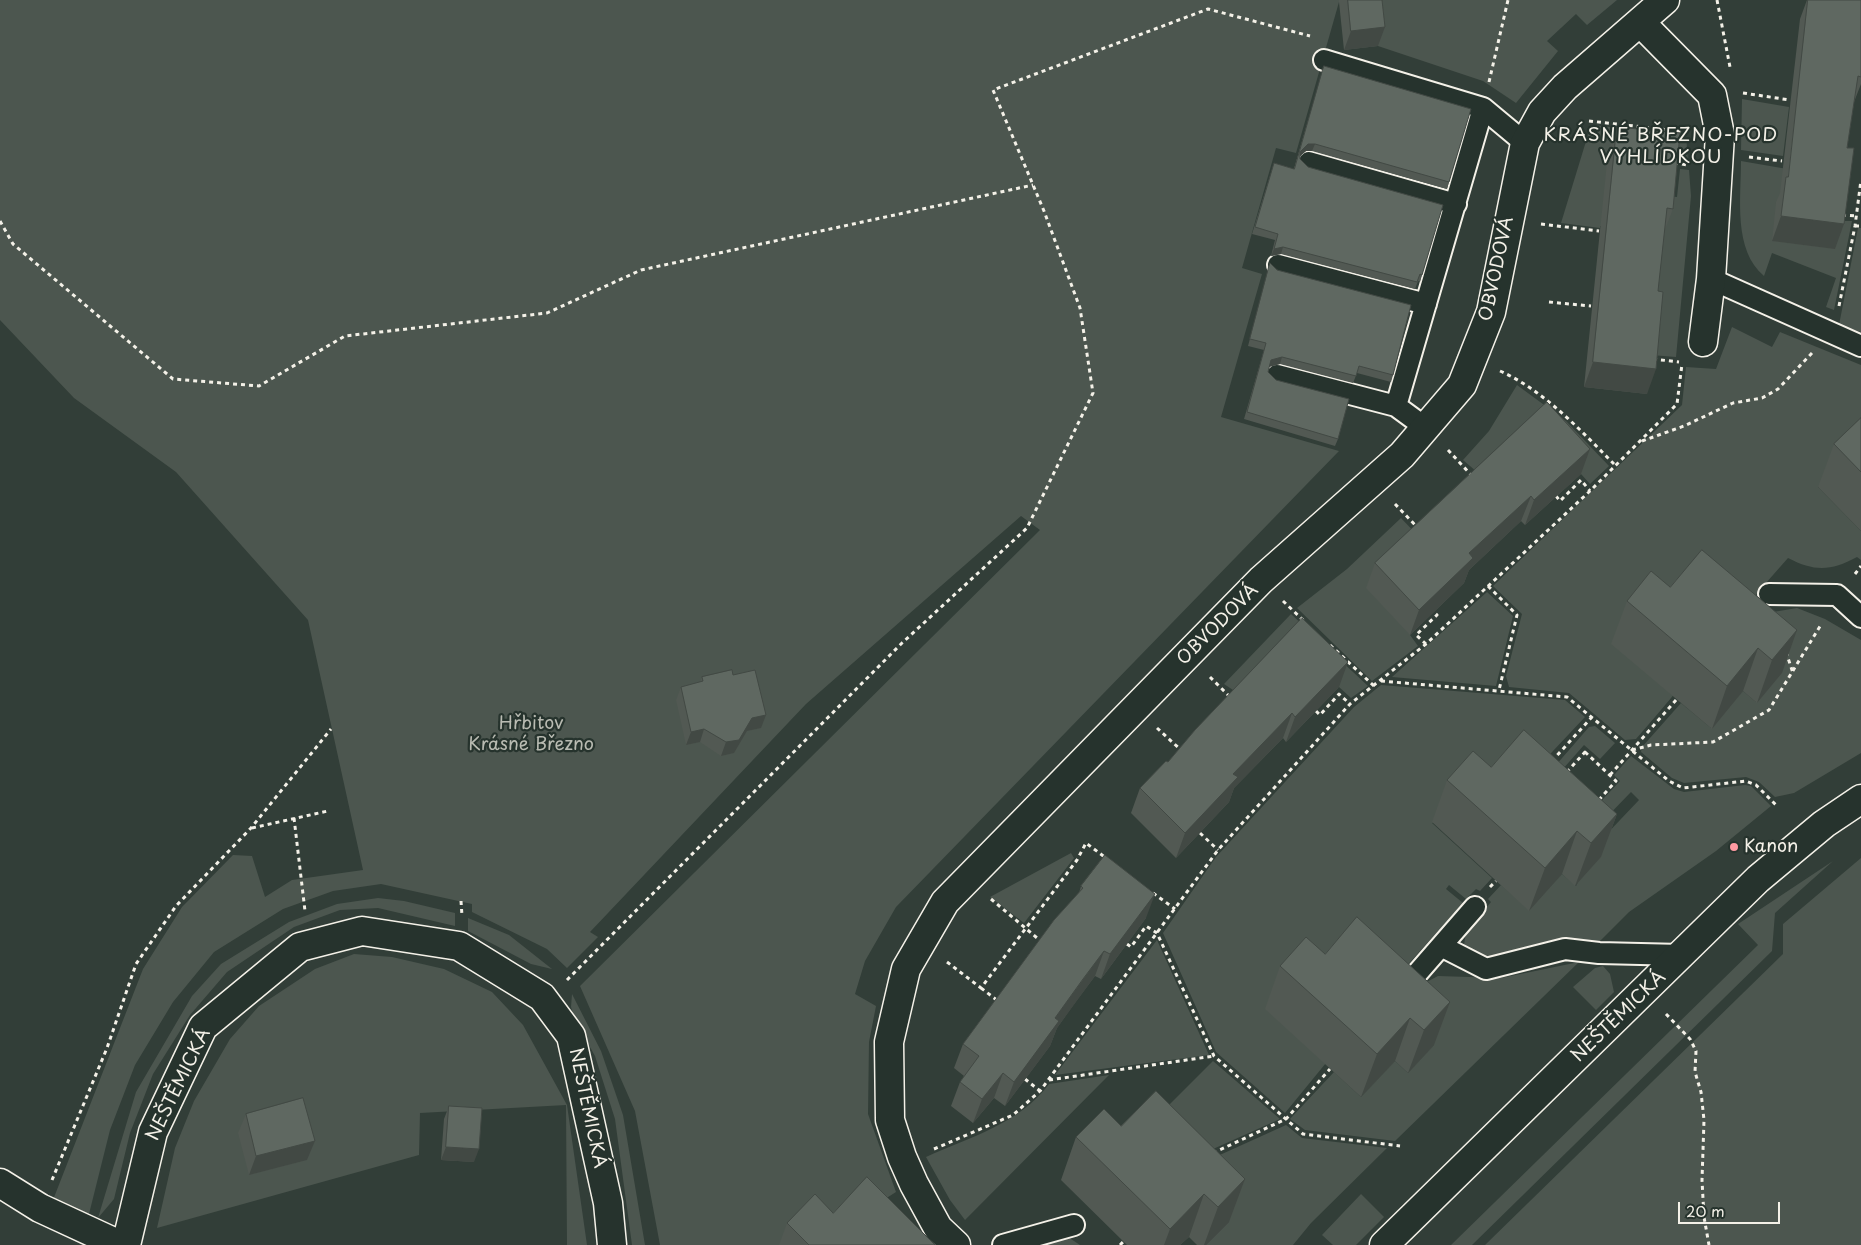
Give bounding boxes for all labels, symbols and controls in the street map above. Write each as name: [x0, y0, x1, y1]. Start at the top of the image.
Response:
district label: KRÁSNÉ BŘEZNO-POD VYHLÍDKOU: [1542, 125, 1780, 169]
street label: OBVODOVÁ: [1475, 215, 1519, 323]
street label: OBVODOVÁ: [1173, 580, 1263, 670]
park label: Hřbitov Krásné Březno: [468, 713, 594, 756]
place label: Kanon: [1744, 836, 1798, 858]
marker: Kanon: [1728, 841, 1740, 853]
street label: NEŠTĚMICKÁ: [1567, 967, 1671, 1067]
street label: NEŠTĚMICKÁ: [142, 1025, 216, 1145]
street label: NEŠTĚMICKÁ: [564, 1046, 610, 1170]
scale bar: [1681, 1192, 1784, 1224]
text: 20 m: [1686, 1199, 1725, 1222]

